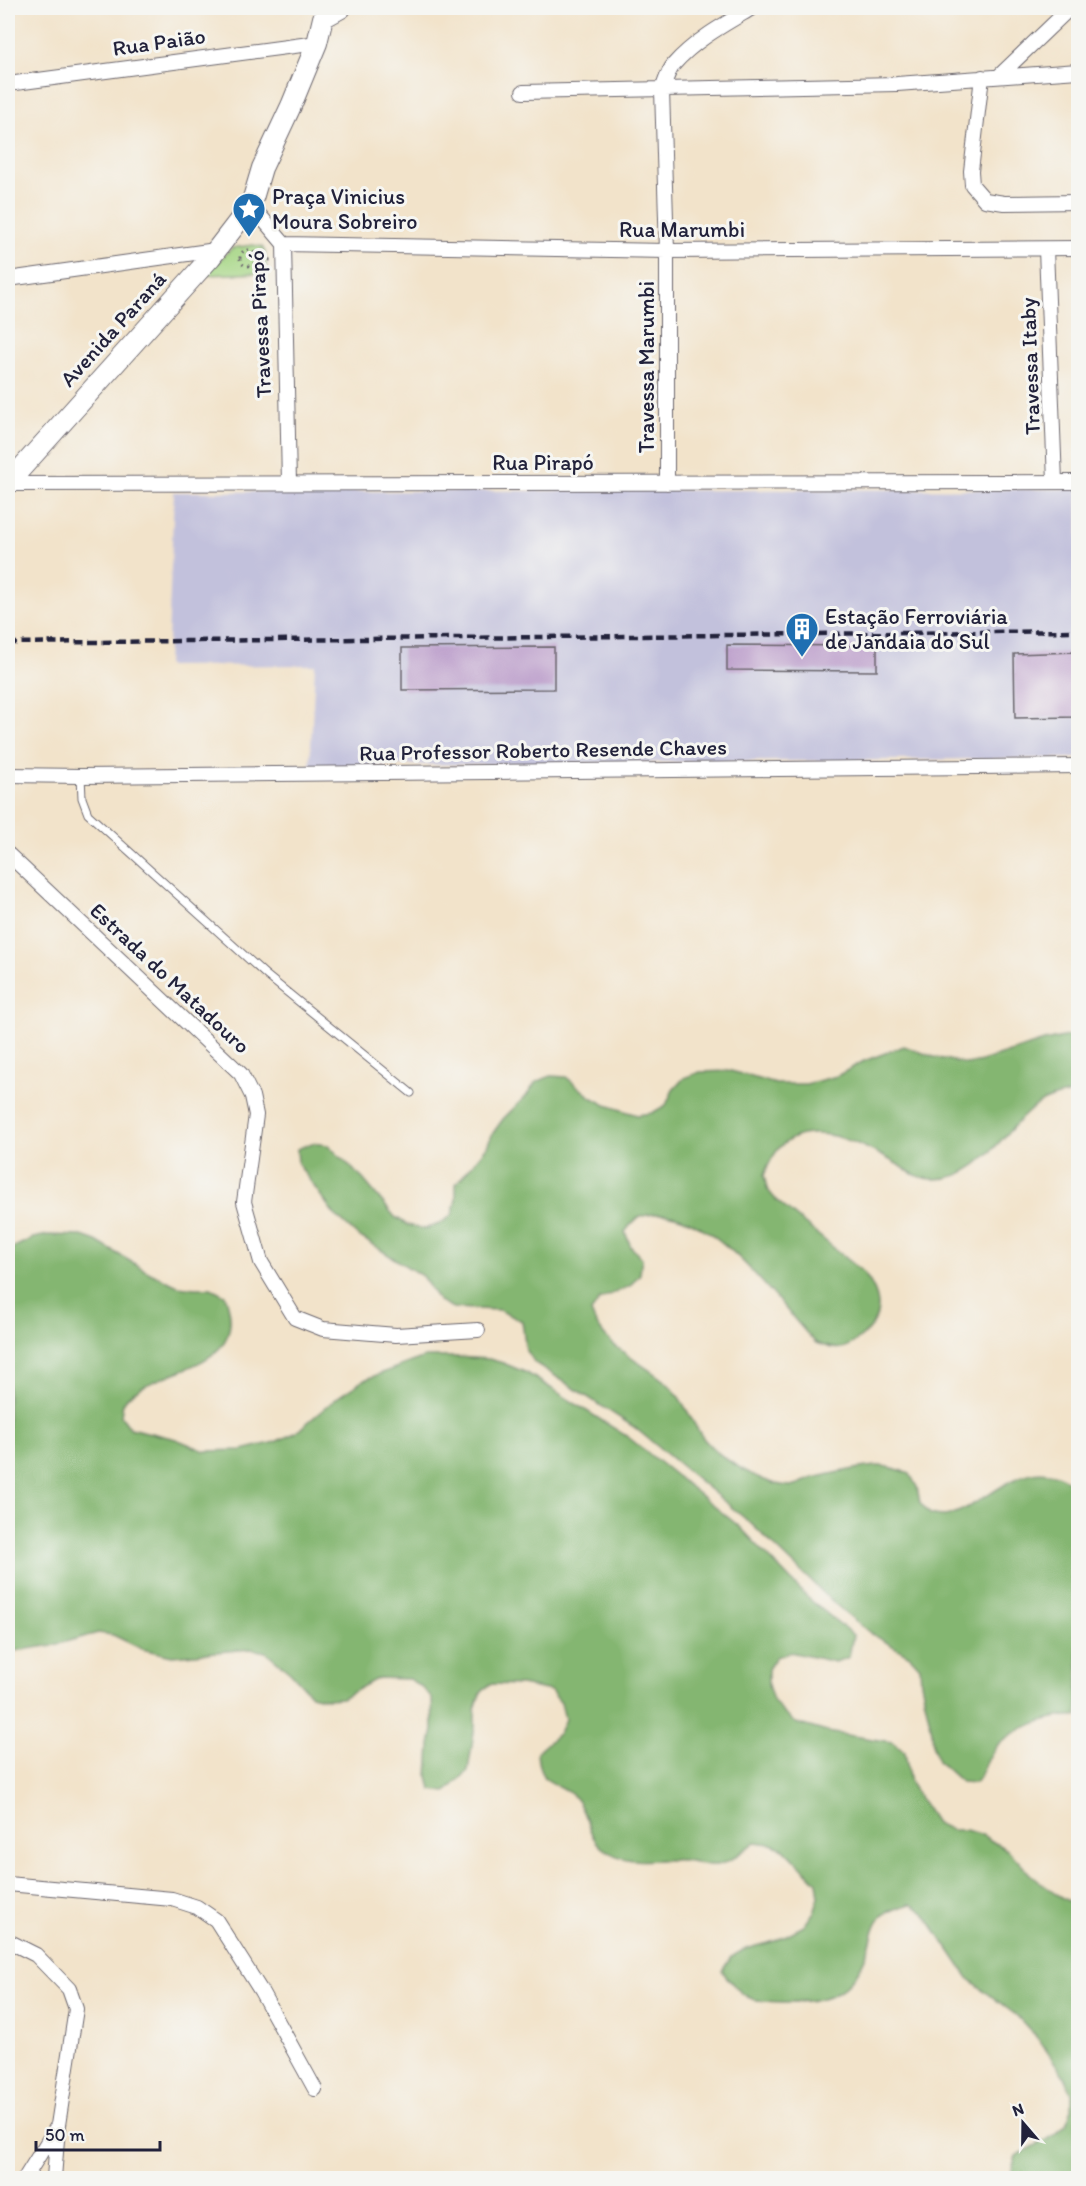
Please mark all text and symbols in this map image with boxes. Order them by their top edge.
street label: Rua Paião [111,22,207,62]
place label: Praça Vinicius Moura Sobreiro [272,183,418,235]
place icon: Praça Vinicius Moura Sobreiro [231,191,267,238]
street label: Rua Marumbi [619,216,745,243]
street label: Travessa Pirapó [243,249,277,399]
street label: Avenida Paraná [54,265,172,392]
street label: Travessa Marumbi [633,281,660,453]
street label: Travessa Itaby [1014,296,1046,435]
street label: Rua Pirapó [492,449,594,476]
place label: Estação Ferroviária de Jandaia do Sul [825,603,1008,655]
building icon: Estação Ferroviária de Jandaia do Sul [784,611,820,658]
street label: Rua Professor Roberto Resende Chaves [359,733,727,767]
street label: Estrada do Matadouro [84,897,256,1059]
north arrow [993,2093,1053,2153]
text: N [1010,2099,1026,2120]
scale bar [36,2114,160,2152]
text: 50 m [45,2124,85,2146]

